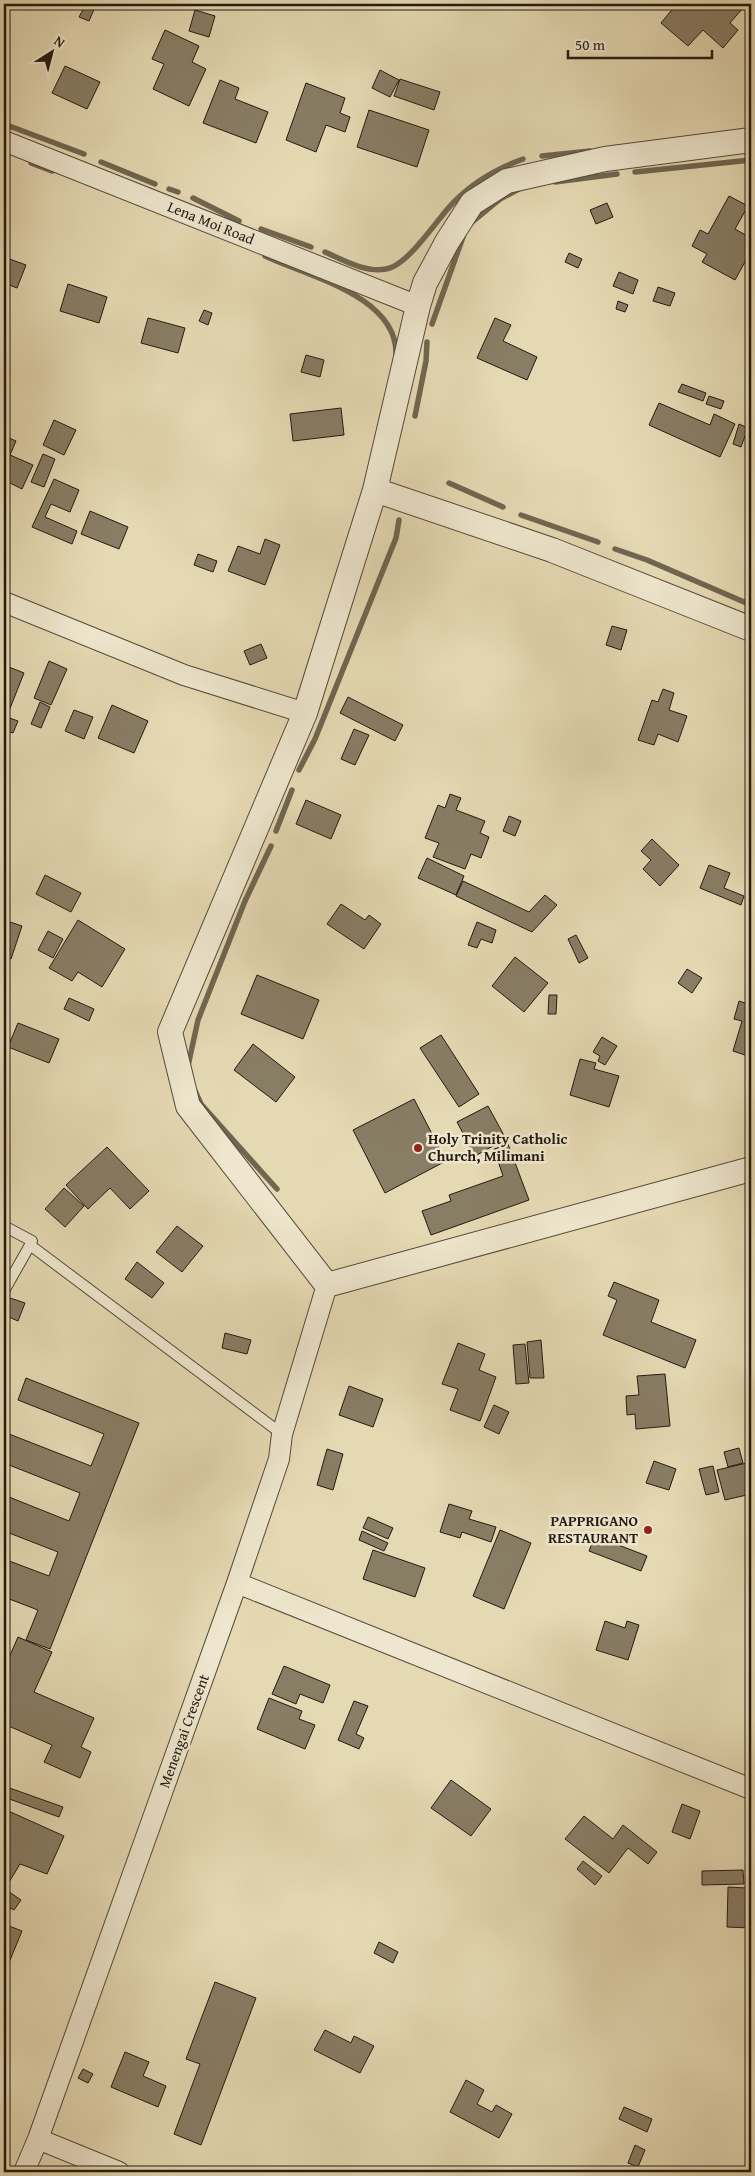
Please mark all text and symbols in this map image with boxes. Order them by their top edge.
north arrow [28,28,78,78]
scale bar [568,28,711,60]
text: N [50,31,70,53]
text: 50 m [575,34,606,55]
street label: Lena Moi Road [165,196,258,250]
place label: Holy Trinity Catholic Church, Milimani [428,1128,568,1166]
marker: Holy Trinity Catholic Church, Milimani [412,1142,424,1154]
place label: PAPPRIGANO RESTAURANT [548,1510,638,1548]
marker: PAPPRIGANO RESTAURANT [642,1524,654,1536]
street label: Menengai Crescent [153,1670,214,1791]

